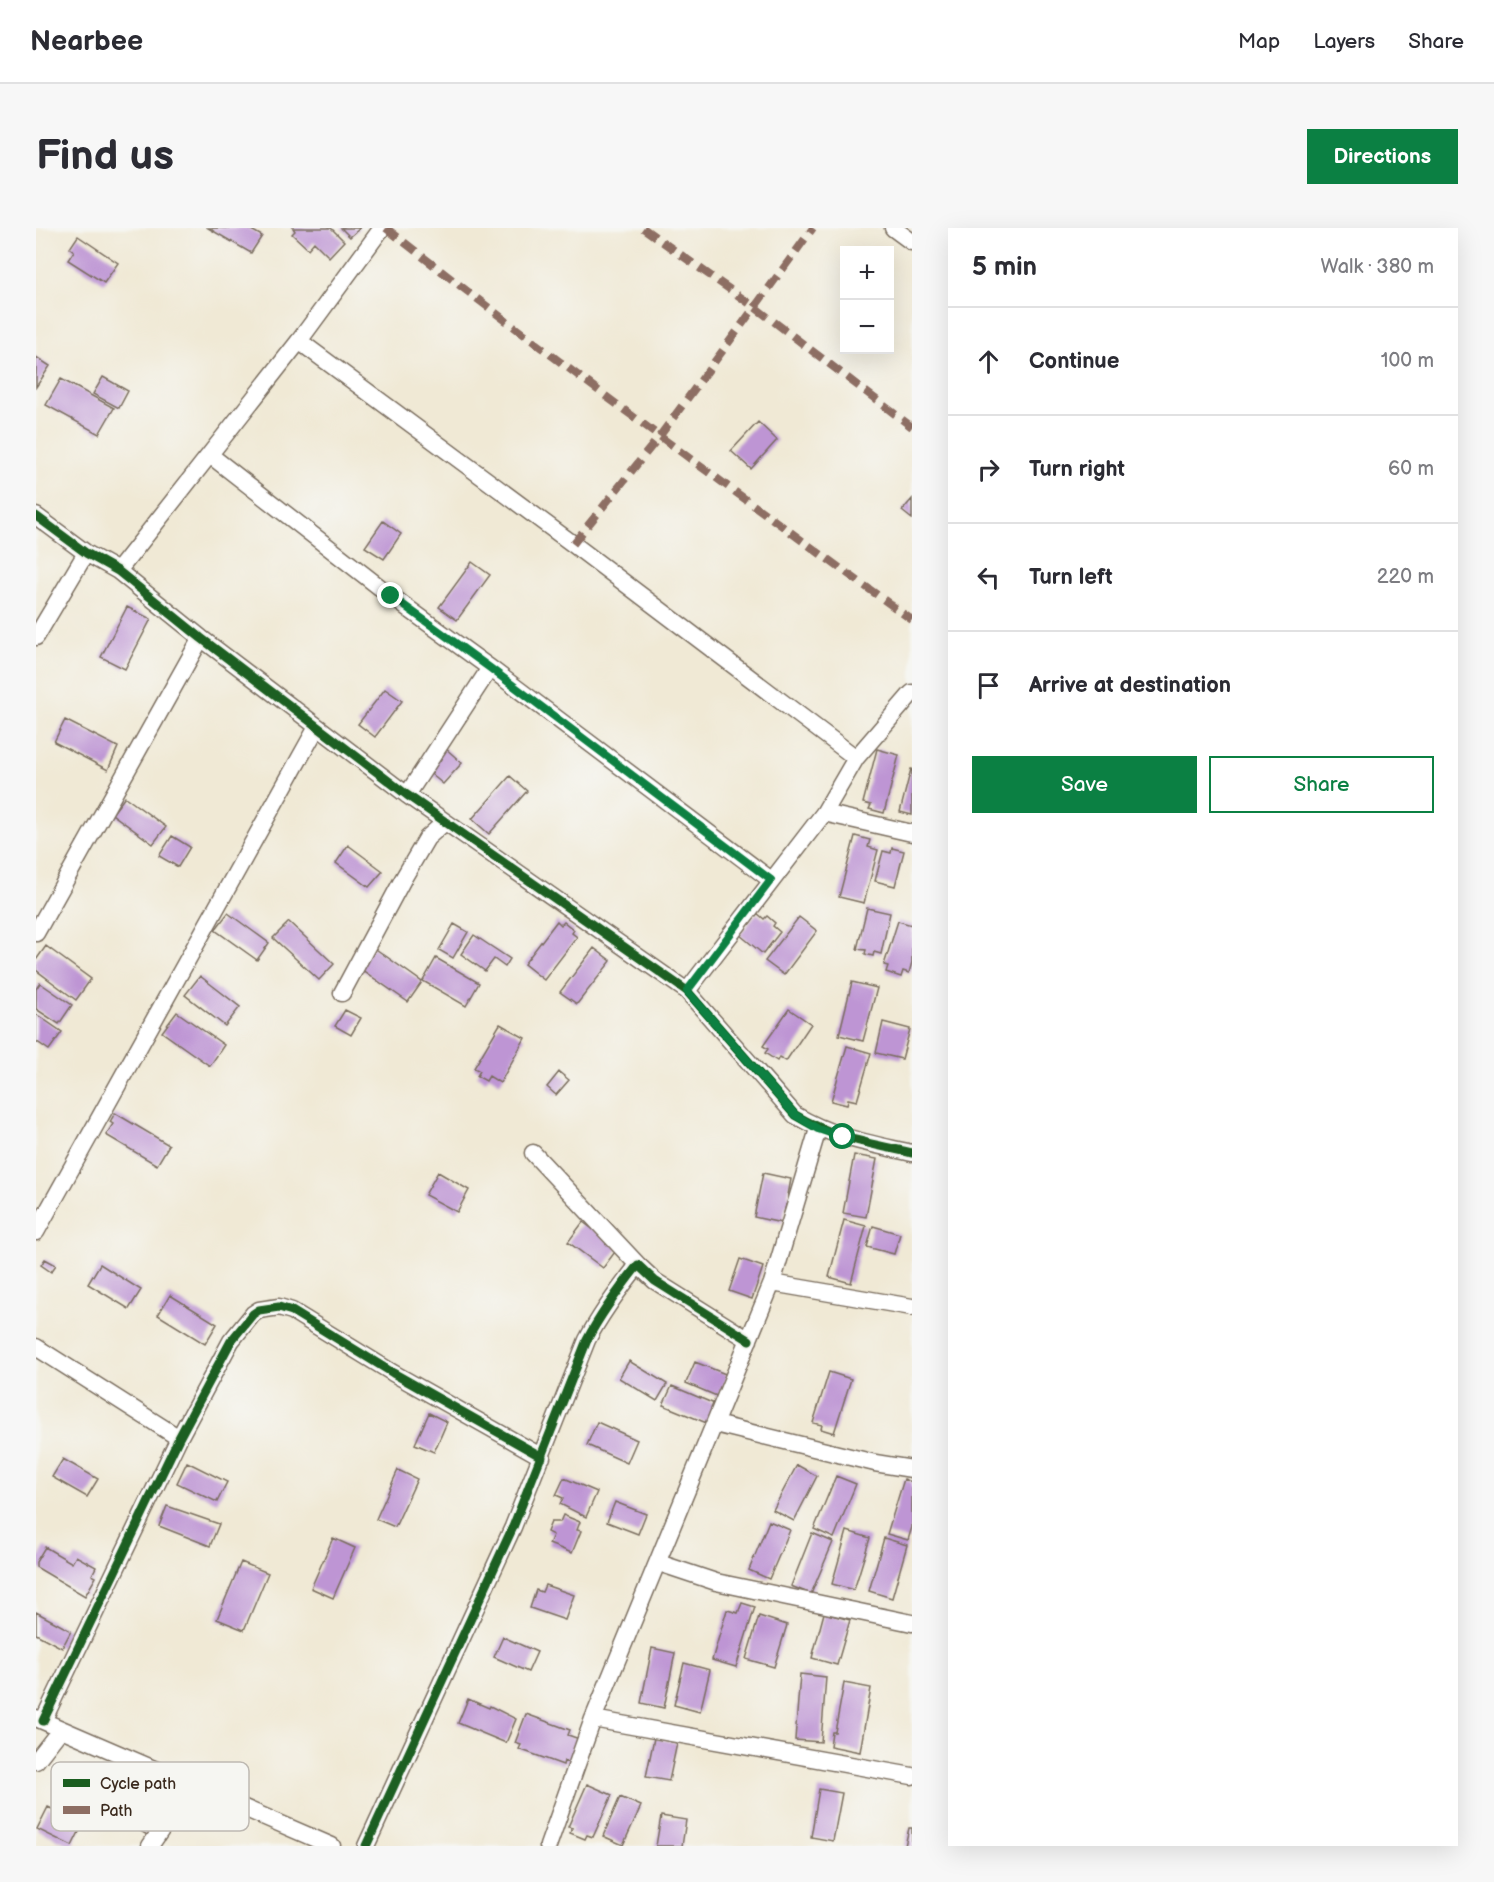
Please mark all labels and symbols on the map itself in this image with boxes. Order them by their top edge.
route end [377,582,403,608]
route start [829,1123,855,1149]
legend [51,1762,249,1831]
text: Cycle path [100,1775,176,1794]
text: Path [100,1802,132,1821]

